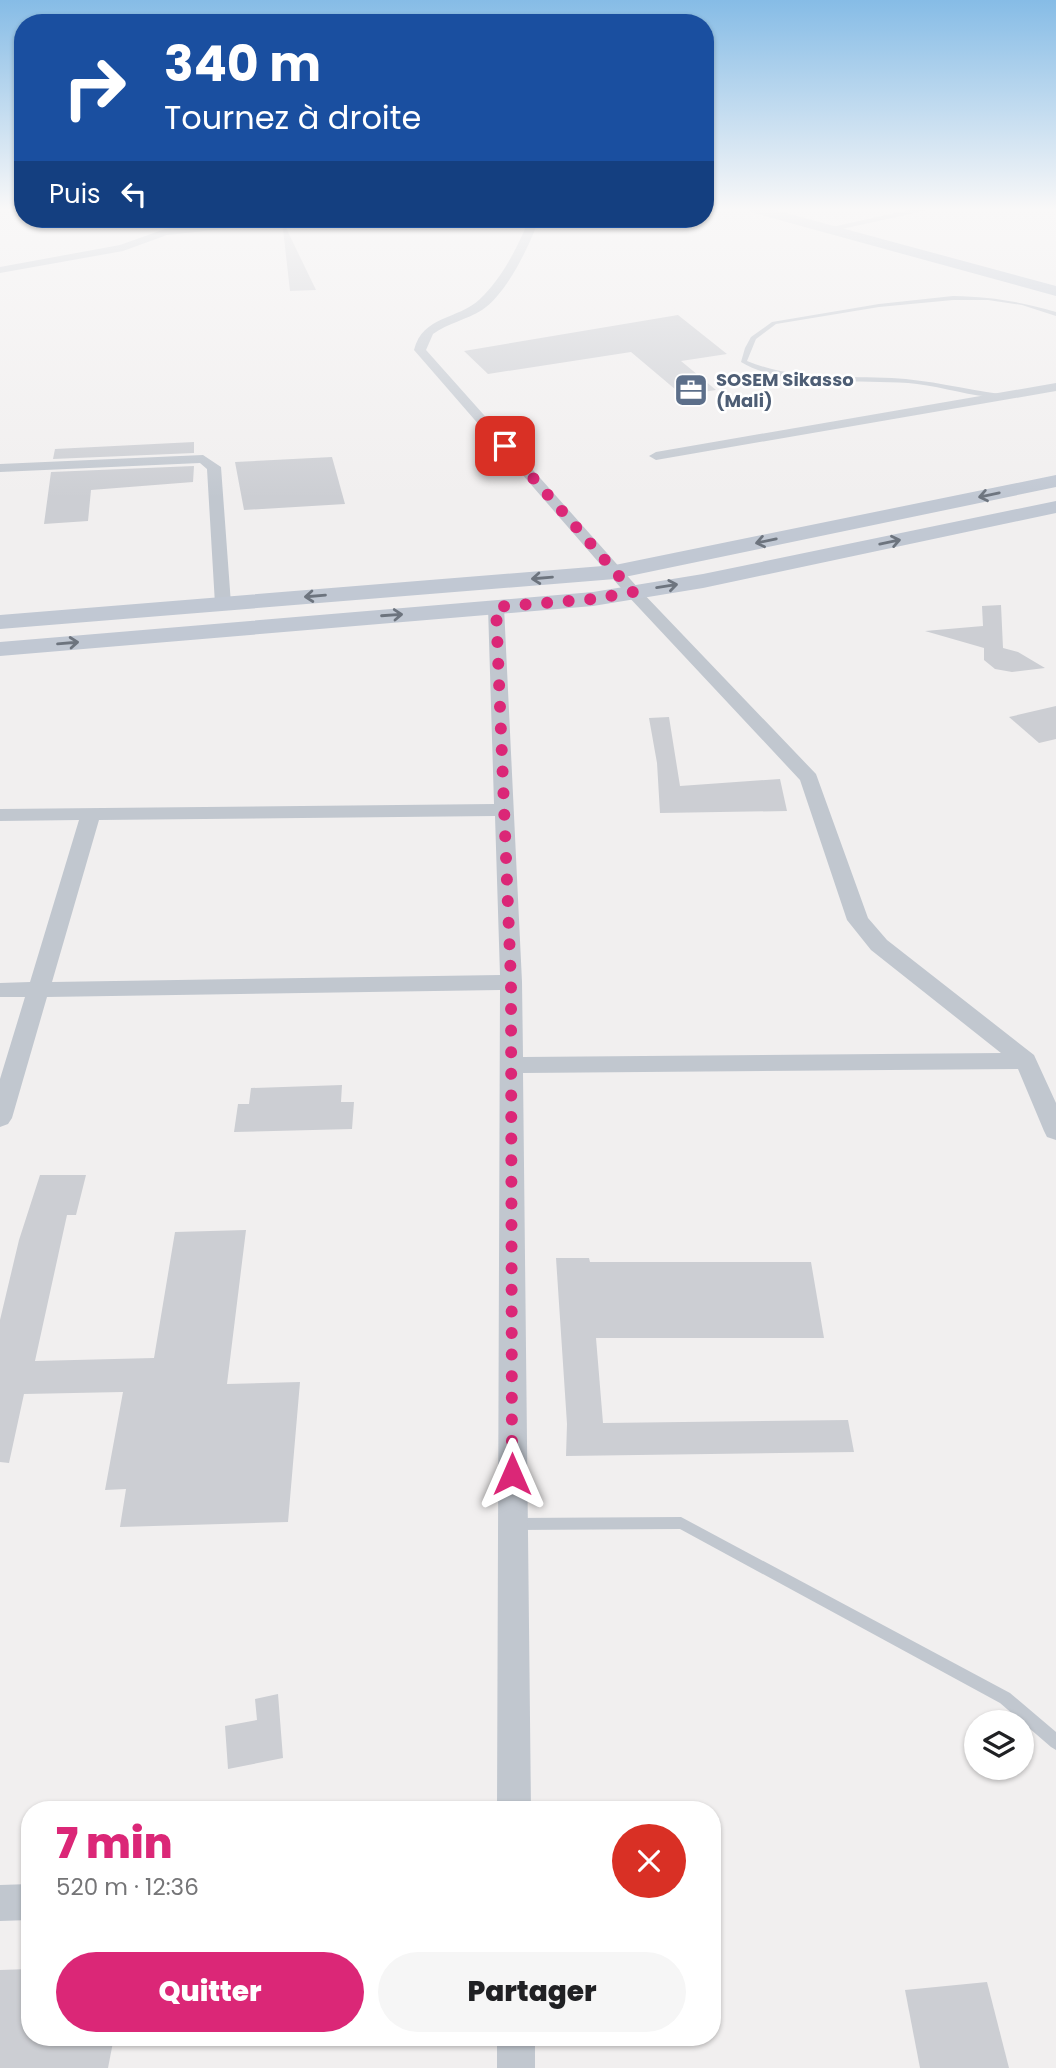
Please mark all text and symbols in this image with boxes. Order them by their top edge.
text: 340 m [164,30,321,98]
icon: right [49,42,140,133]
text: Tournez à droite [164,95,421,140]
icon: left [115,175,153,213]
text: Puis [49,176,101,212]
place label: SOSEM Sikasso (Mali) [716,367,854,413]
office icon: SOSEM Sikasso (Mali) [672,371,710,409]
pin [475,416,535,476]
icon: arrive [486,427,524,465]
one-way arrow [978,489,1001,503]
one-way arrow [755,534,778,548]
one-way arrow [878,534,901,548]
one-way arrow [531,572,554,585]
one-way arrow [655,580,678,593]
one-way arrow [305,590,327,603]
one-way arrow [381,608,403,621]
one-way arrow [56,636,79,649]
position arrow [475,1437,549,1511]
map controls [964,1710,1034,1780]
button: layers [964,1710,1034,1780]
text: 7 min [56,1814,173,1873]
button: close [612,1824,686,1898]
text: 520 m · 12:36 [56,1871,199,1903]
button: Quitter [56,1952,364,2032]
button: Partager [378,1952,686,2032]

